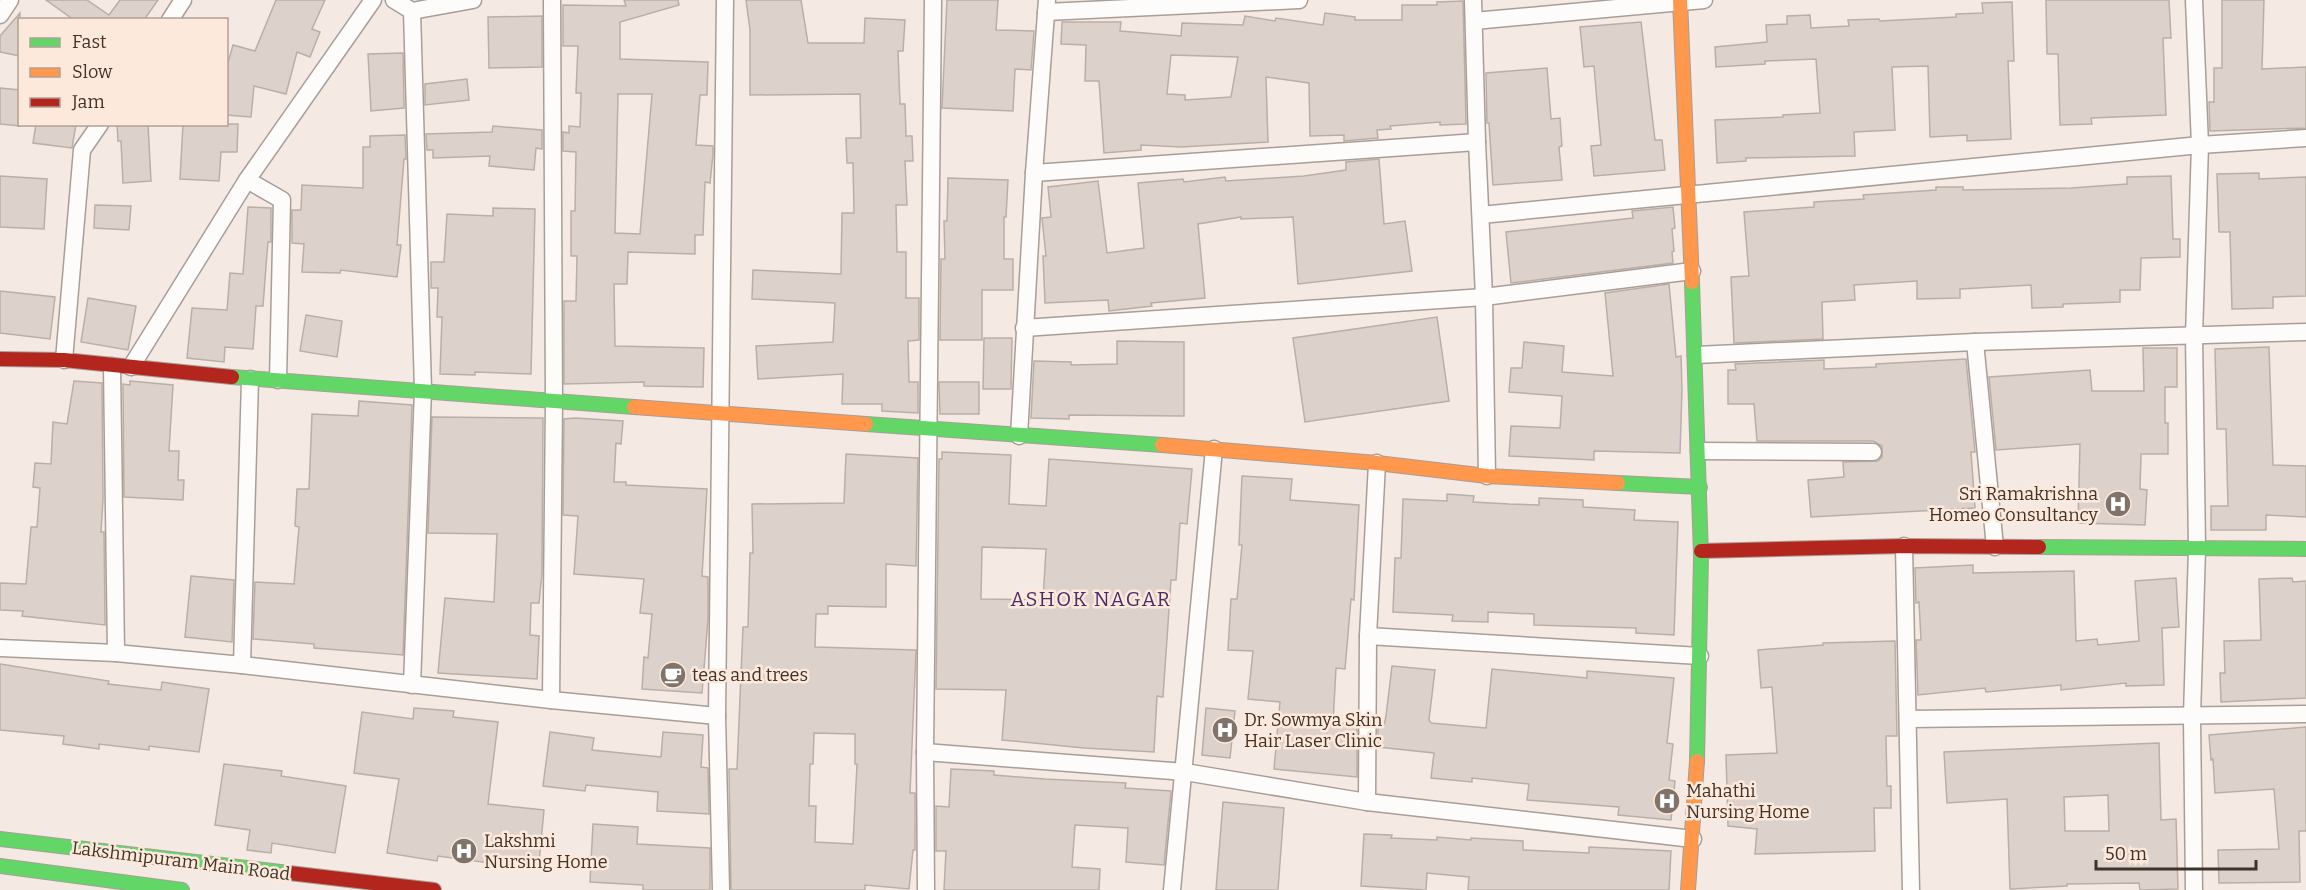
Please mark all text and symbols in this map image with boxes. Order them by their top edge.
legend [18,18,228,126]
text: Fast [72,31,107,53]
text: Slow [72,61,113,83]
text: Jam [71,91,105,113]
place label: Sri Ramakrishna Homeo Consultancy [1929,483,2098,526]
hospital icon: Sri Ramakrishna Homeo Consultancy [2103,489,2133,519]
district label: ASHOK NAGAR [1011,587,1172,611]
cafe icon: teas and trees [658,660,688,690]
place label: teas and trees [692,664,808,686]
place label: Dr. Sowmya Skin Hair Laser Clinic [1244,709,1383,752]
hospital icon: Dr. Sowmya Skin Hair Laser Clinic [1210,715,1240,745]
place label: Mahathi Nursing Home [1686,780,1810,823]
hospital icon: Mahathi Nursing Home [1652,786,1682,816]
place label: Lakshmi Nursing Home [484,830,608,873]
scale bar [2096,833,2256,871]
hospital icon: Lakshmi Nursing Home [449,836,479,866]
street label: Lakshmipuram Main Road [71,837,292,885]
text: 50 m [2105,843,2147,865]

